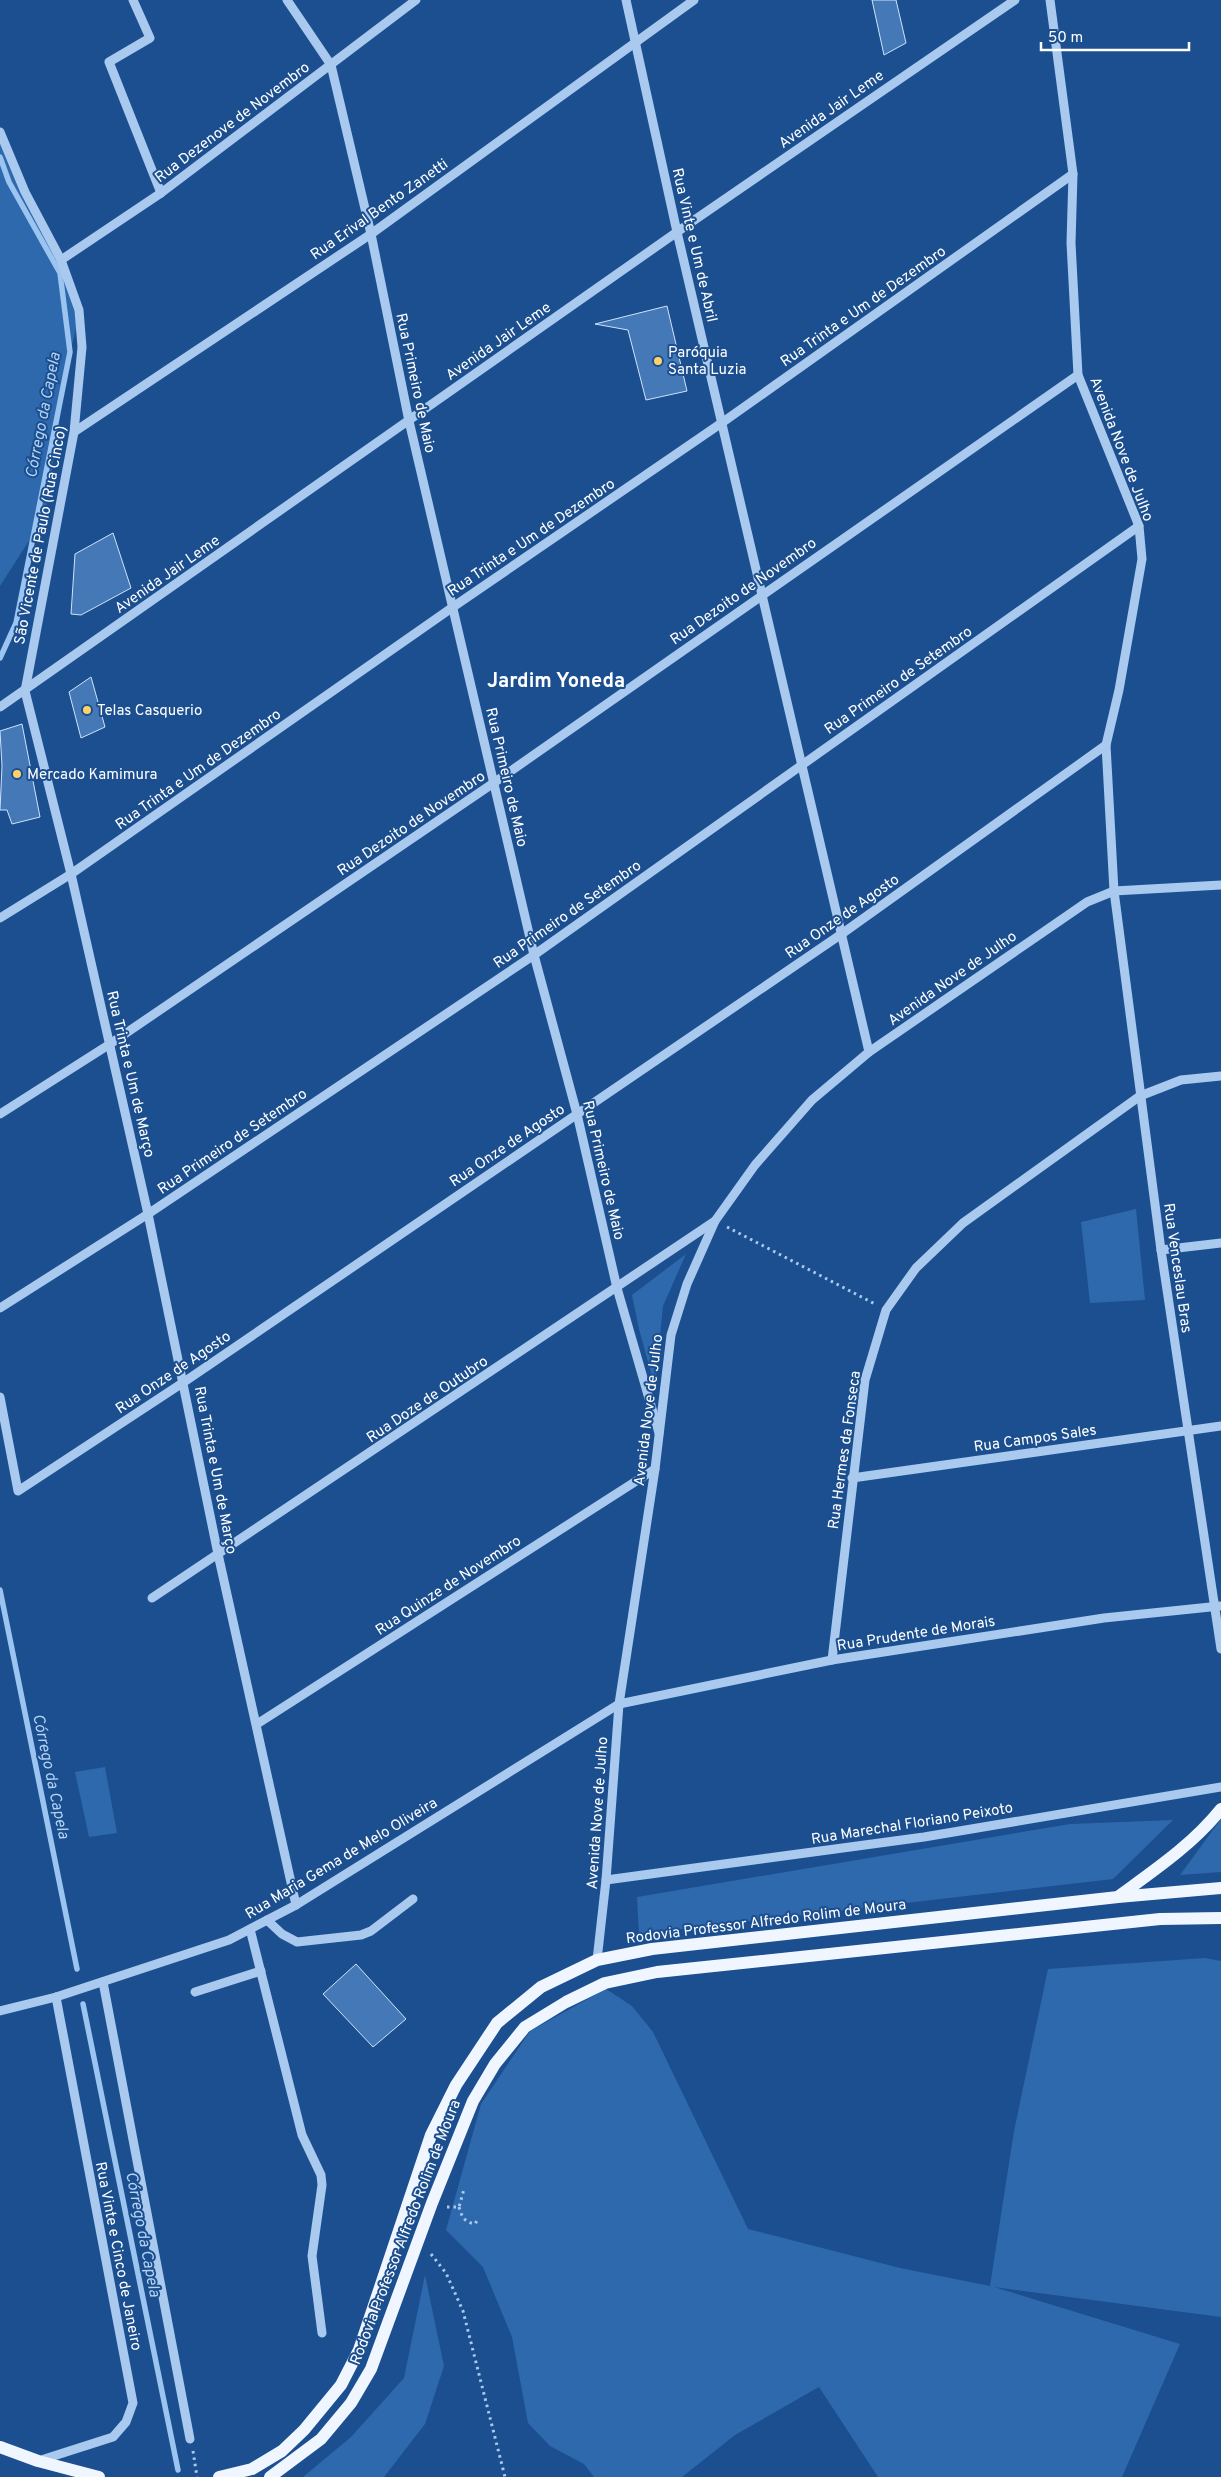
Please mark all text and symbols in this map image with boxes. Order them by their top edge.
scale bar [1041,20,1188,52]
text: 50 m [1048,29,1083,48]
street label: Rua Dezenove de Novembro [152,59,314,188]
street label: Avenida Jair Leme [776,67,888,154]
street label: Rua Erival Bento Zanetti [307,155,452,265]
street label: Rua Vinte e Um de Abril [667,166,721,324]
street label: Rua Trinta e Um de Dezembro [777,243,950,372]
street label: Avenida Jair Leme [443,299,555,386]
street label: Rua Primeiro de Maio [390,312,439,455]
place label: Paróquia Santa Luzia [668,344,746,380]
water label: Córrego da Capela [22,350,66,480]
marker: Paróquia Santa Luzia [652,355,664,367]
street label: Avenida Nove de Julho [1084,375,1157,524]
street label: São Vicente de Paulo (Rua Cinco) [11,424,72,646]
street label: Rua Trinta e Um de Dezembro [444,475,619,601]
street label: Avenida Jair Leme [112,532,224,619]
street label: Rua Dezoito de Novembro [667,534,821,650]
street label: Rua Primeiro de Setembro [821,623,976,740]
district label: Jardim Yoneda [487,669,625,695]
place label: Telas Casquerio [97,702,202,721]
marker: Telas Casquerio [81,704,93,716]
street label: Rua Trinta e Um de Dezembro [112,706,285,835]
street label: Rua Primeiro de Maio [480,706,531,849]
place label: Mercado Kamimura [27,766,158,785]
marker: Mercado Kamimura [11,768,23,780]
street label: Rua Dezoito de Novembro [334,768,489,881]
street label: Rua Primeiro de Setembro [490,857,645,974]
street label: Rua Onze de Agosto [782,871,904,964]
street label: Avenida Nove de Julho [885,928,1021,1031]
street label: Rua Trinta e Um de Março [101,989,158,1160]
street label: Rua Primeiro de Setembro [154,1085,311,1199]
street label: Rua Primeiro de Maio [577,1099,628,1242]
street label: Rua Onze de Agosto [447,1101,569,1192]
street label: Rua Venceslau Bras [1158,1202,1195,1334]
street label: Rua Onze de Agosto [113,1328,235,1419]
street label: Avenida Nove de Julho [631,1333,668,1487]
street label: Rua Doze de Outubro [364,1353,492,1448]
street label: Rua Hermes da Fonseca [825,1370,866,1531]
street label: Rua Trinta e Um de Março [189,1385,240,1556]
street label: Rua Campos Sales [973,1421,1098,1457]
street label: Rua Quinze de Novembro [372,1532,525,1641]
street label: Rua Prudente de Morais [836,1613,997,1656]
water label: Córrego da Capela [27,1712,73,1842]
street label: Avenida Nove de Julho [584,1736,613,1890]
street label: Rua Maria Gema de Melo Oliveira [242,1794,441,1924]
street label: Rua Marechal Floriano Peixoto [810,1799,1015,1850]
street label: Rodovia Professor Alfredo Rolim de Moura [625,1896,907,1949]
street label: Rodovia Professor Alfredo Rolim de Moura [347,2097,466,2368]
street label: Rua Vinte e Cinco de Janeiro [90,2160,145,2352]
water label: Córrego da Capela [120,2170,164,2300]

